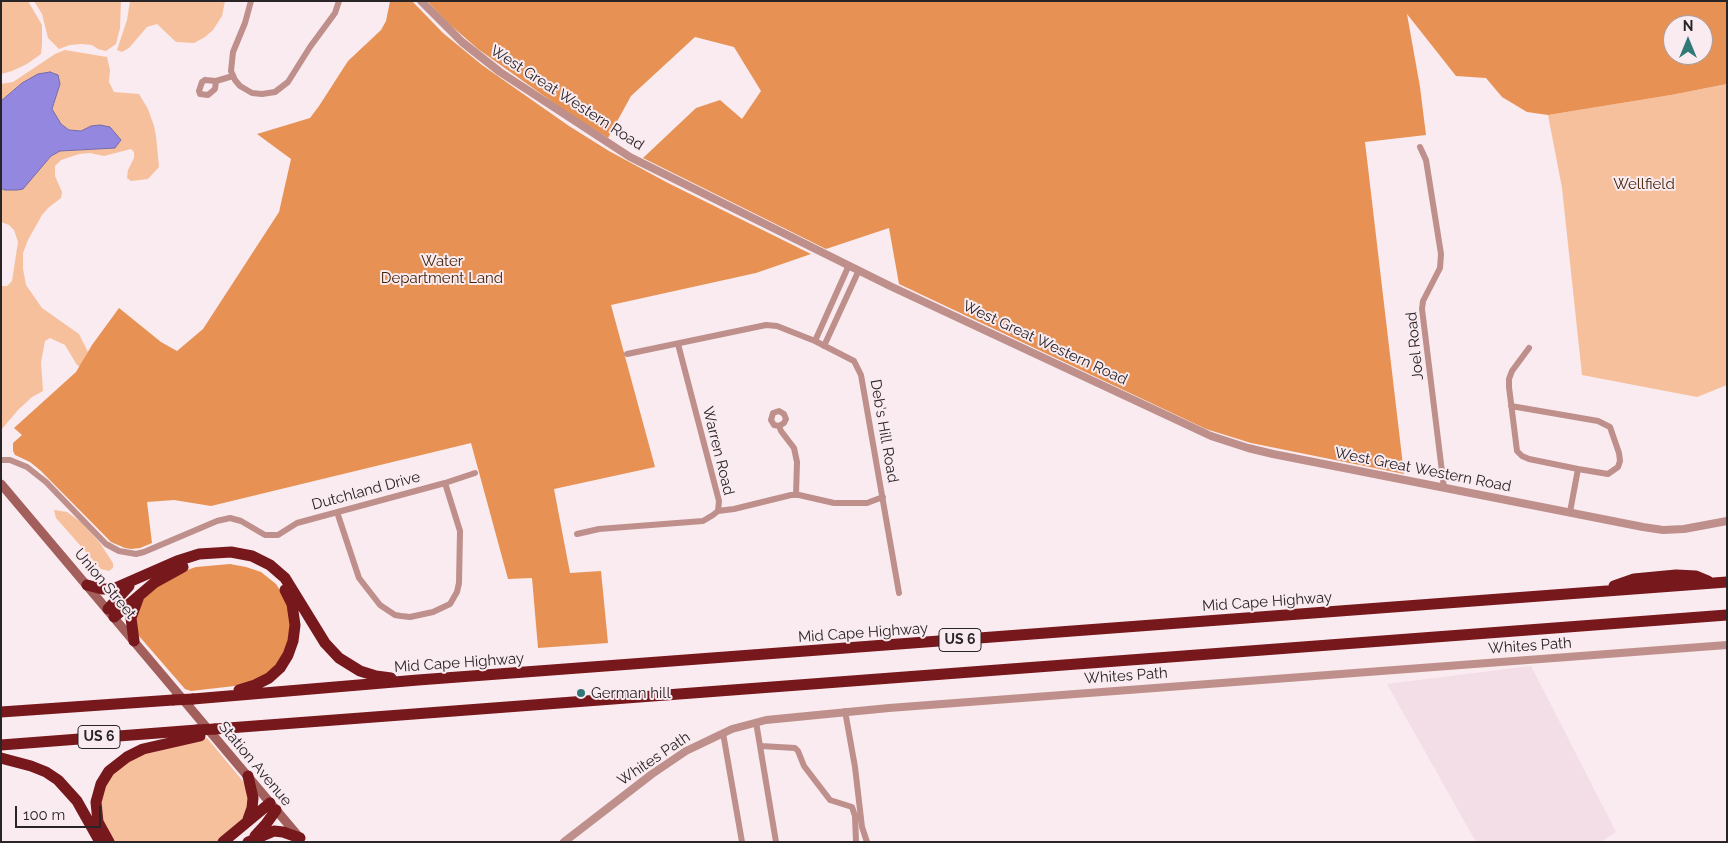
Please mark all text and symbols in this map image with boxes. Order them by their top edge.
north arrow [1663,15,1713,65]
text: N [1683,18,1693,34]
street label: West Great Western Road [487,42,647,154]
park label: Wellfield [1613,175,1675,193]
park label: Water Department Land [381,252,503,287]
street label: West Great Western Road [960,297,1130,389]
street label: Joel Road [1402,311,1428,381]
street label: Deb's Hill Road [866,378,902,484]
street label: Warren Road [698,405,738,497]
street label: West Great Western Road [1333,444,1513,496]
street label: Dutchland Drive [310,468,422,514]
street label: Union Street [70,545,140,623]
street label: Mid Cape Highway [1201,588,1333,616]
street label: Mid Cape Highway [797,619,929,647]
road number: US 6 [939,628,981,652]
street label: Whites Path [1488,634,1572,658]
street label: Mid Cape Highway [393,649,525,677]
street label: Whites Path [1084,664,1168,688]
place label: German hill [591,684,671,702]
marker: German hill [575,687,587,699]
street label: Station Avenue [215,718,295,810]
road number: US 6 [78,726,120,749]
street label: Whites Path [614,728,694,790]
scale bar [18,796,104,828]
text: 100 m [23,806,65,824]

